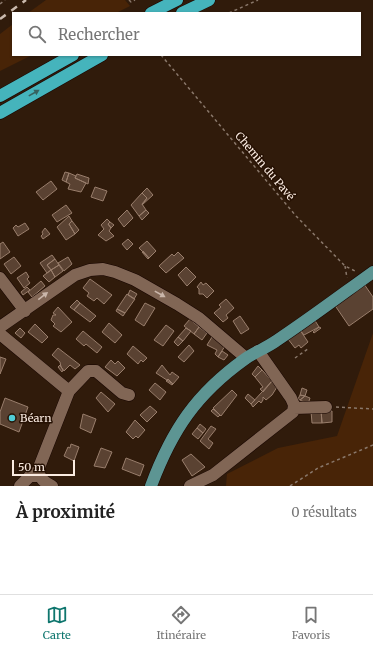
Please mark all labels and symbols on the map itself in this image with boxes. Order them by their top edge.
one-way arrow [28,90,40,97]
street label: Chemin du Pavé [232,129,298,203]
one-way arrow [154,291,166,298]
one-way arrow [38,292,49,301]
place label: Béarn [20,411,52,425]
marker: Béarn [7,413,17,423]
scale bar [12,458,75,477]

